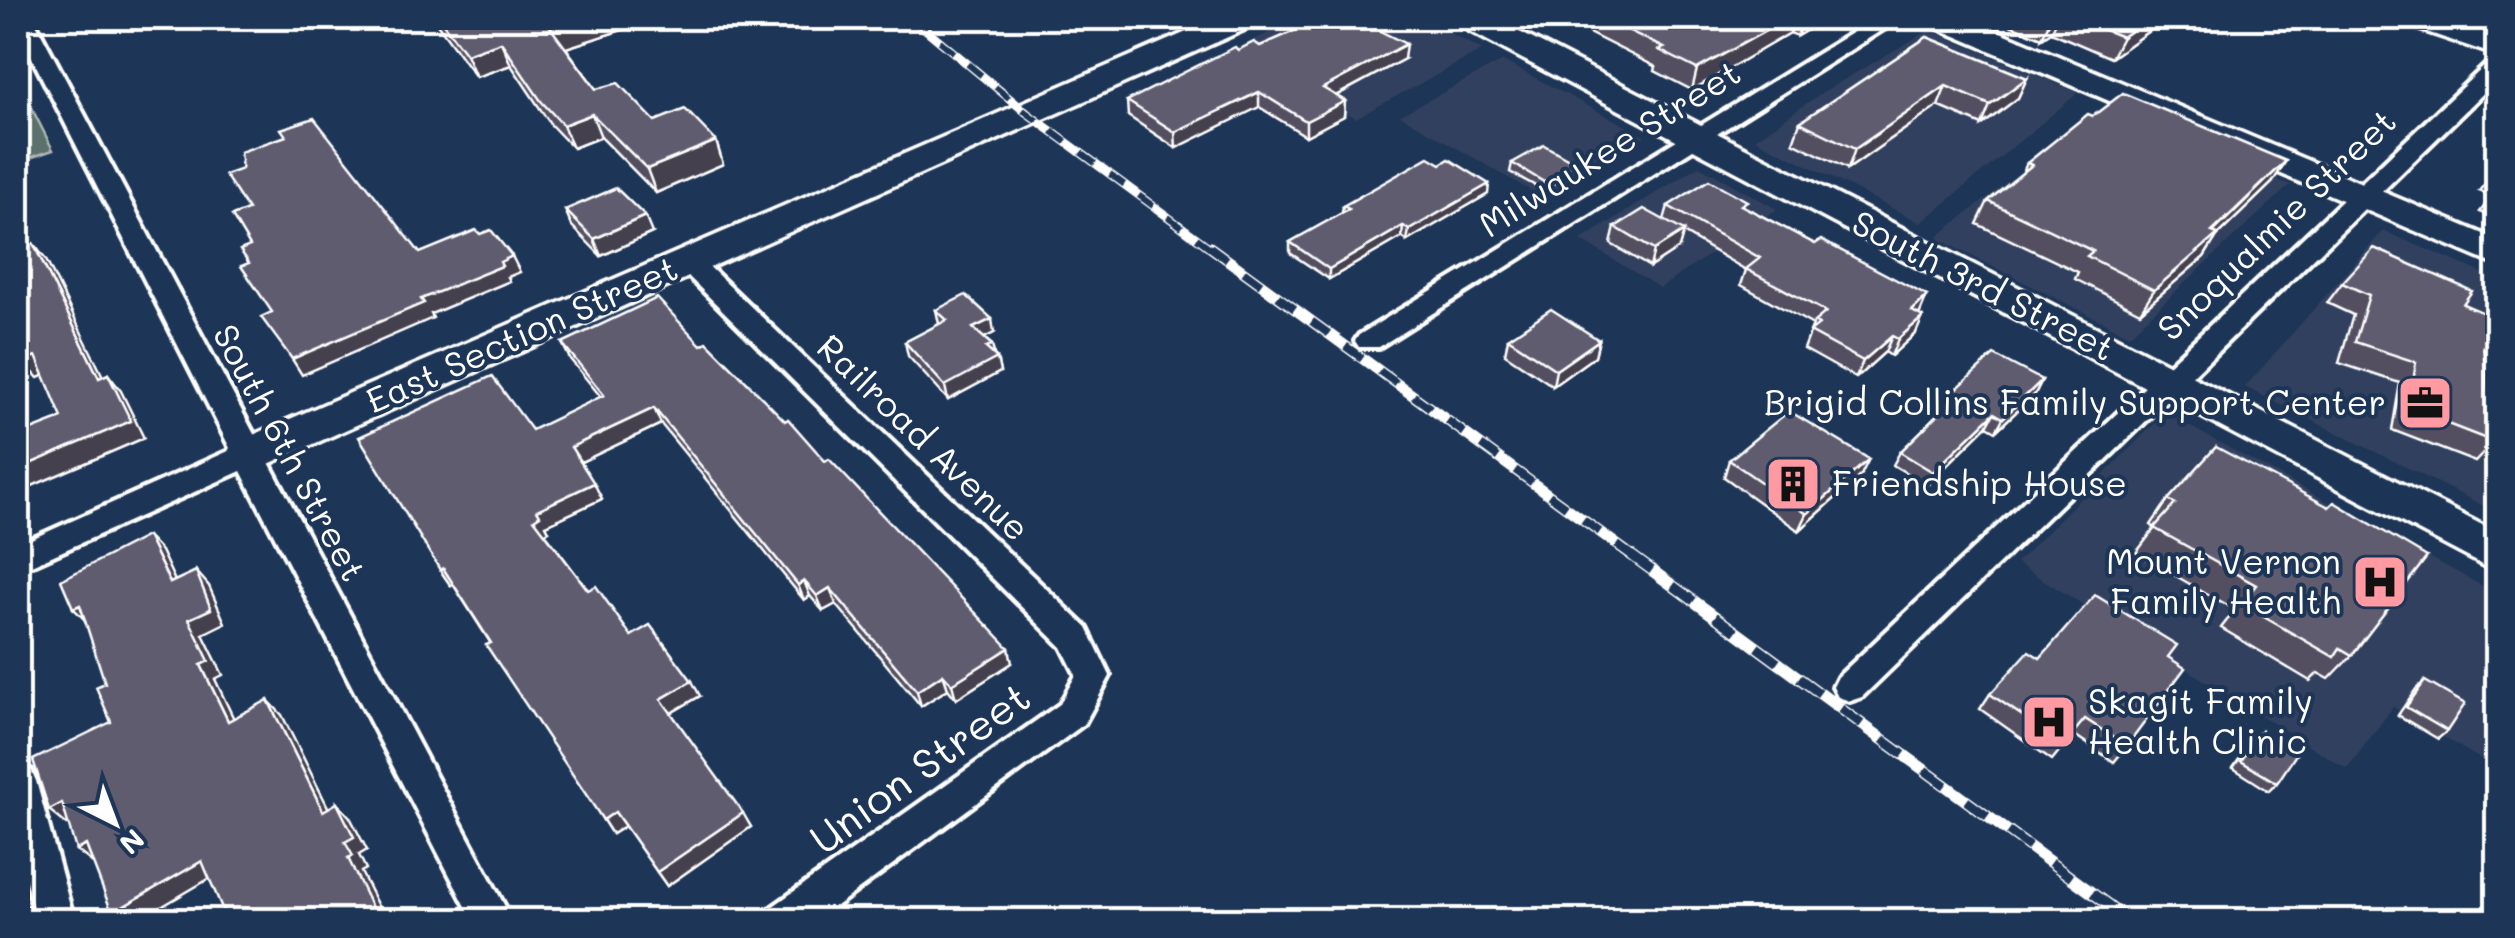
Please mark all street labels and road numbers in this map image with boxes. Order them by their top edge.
street label: Milwaukee Street [1470,48,1748,246]
street label: Snoqualmie Street [2146,98,2405,349]
street label: South 3rd Street [1845,198,2123,370]
street label: East Section Street [358,244,684,423]
street label: South 6th Street [204,316,378,589]
street label: Railroad Avenue [808,323,1040,550]
street label: Union Street [798,668,1040,865]

